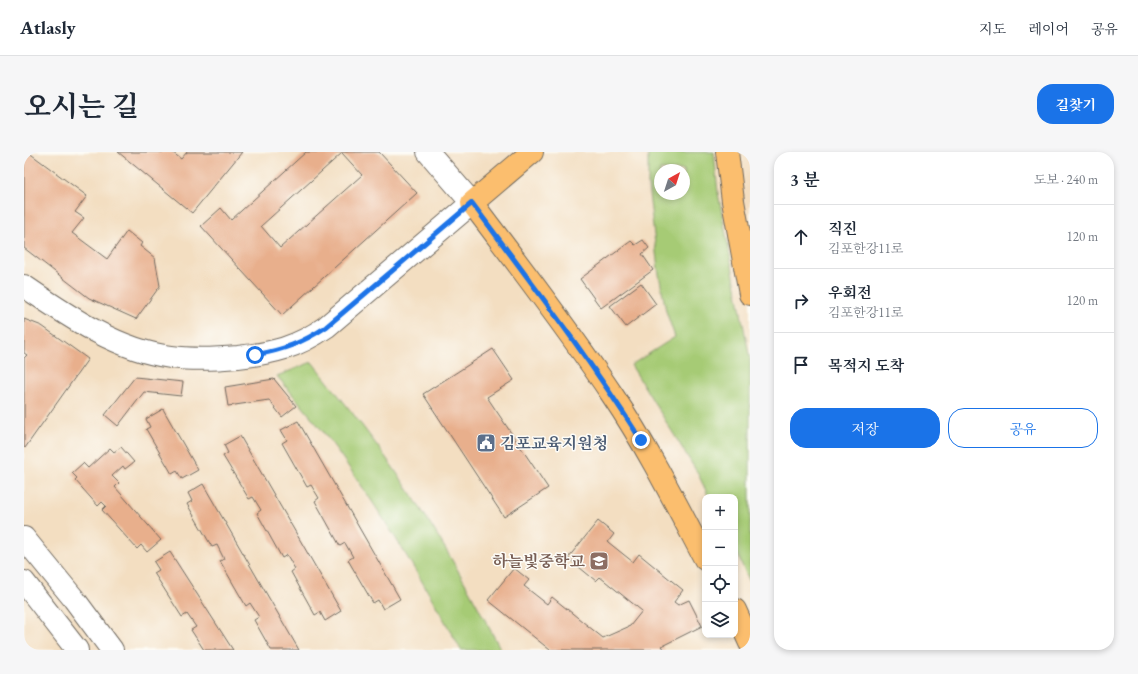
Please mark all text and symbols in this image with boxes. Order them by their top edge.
text: Atlasly [20,15,76,40]
text: 지도 [979,20,1006,38]
text: 레이어 [1028,20,1069,38]
text: 공유 [1091,20,1118,38]
button: 길찾기 [1037,84,1114,124]
text: 오시는 길 [24,88,139,124]
north arrow [654,164,690,200]
text: 3 분 [790,169,819,191]
text: 도보 · 240 m [1034,171,1098,188]
text: 직진 [828,219,857,238]
icon: ahead [790,226,812,248]
text: 120 m [1067,228,1098,245]
text: 김포한강11로 [828,240,903,257]
text: 우회전 [828,283,871,302]
icon: right [790,290,812,312]
text: 120 m [1067,292,1098,309]
text: 김포한강11로 [828,304,903,321]
route start [246,346,264,364]
icon: arrive [790,354,812,376]
text: 목적지 도착 [828,356,904,375]
button: 저장 [790,408,940,448]
button: 공유 [948,408,1098,448]
route end [632,431,650,449]
public building icon: 김포교육지원청 [475,432,497,454]
place label: 김포교육지원청 [500,433,608,454]
map controls [702,494,738,638]
button: + [702,494,738,530]
button: − [702,530,738,566]
school or university icon: 하늘빛중학교 [588,550,610,572]
place label: 하늘빛중학교 [492,551,586,572]
button: locate [702,566,738,602]
button: layers [702,602,738,638]

